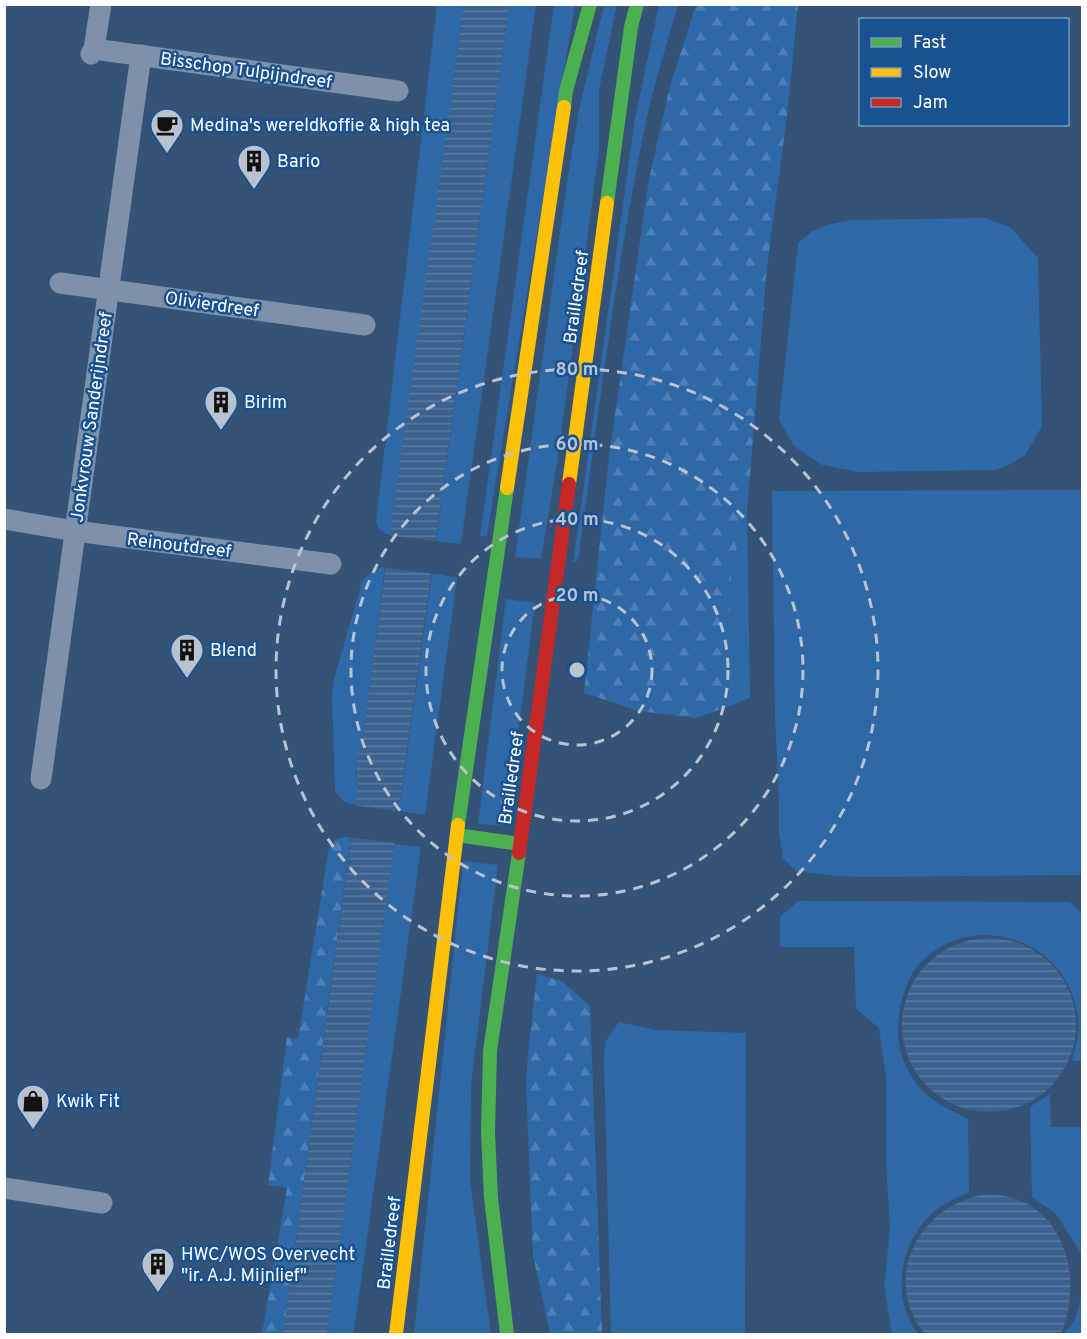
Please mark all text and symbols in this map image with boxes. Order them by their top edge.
legend [859,18,1069,126]
text: Fast [913,32,946,55]
street label: Bisschop Tulpijndreef [159,48,333,95]
text: Slow [913,62,951,85]
text: Jam [913,92,948,115]
cafe icon: Medina's wereldkoffie & high tea [149,107,185,154]
place label: Medina's wereldkoffie & high tea [190,115,450,138]
building icon: Bario [236,143,272,190]
place label: Bario [277,151,320,174]
street label: Brailledreef [560,249,595,345]
street label: Olivierdreef [163,288,260,323]
street label: Jonkvrouw Sanderijndreef [66,310,119,524]
text: 80 m [555,359,599,382]
building icon: Birim [203,384,239,431]
place label: Birim [244,392,287,415]
text: 60 m [555,434,599,457]
text: 40 m [555,509,599,532]
street label: Reinoutdreef [125,529,232,564]
text: 20 m [555,585,599,608]
building icon: Blend [169,632,205,679]
place label: Blend [210,640,257,663]
centre of rings [567,660,587,680]
street label: Brailledreef [495,730,530,826]
shop icon: Kwik Fit [15,1083,51,1130]
place label: Kwik Fit [56,1091,120,1114]
street label: Brailledreef [373,1195,408,1291]
place label: HWC/WOS Overvecht "ir. A.J. Mijnlief" [181,1244,355,1288]
building icon: HWC/WOS Overvecht "ir. A.J. Mijnlief" [140,1246,176,1293]

